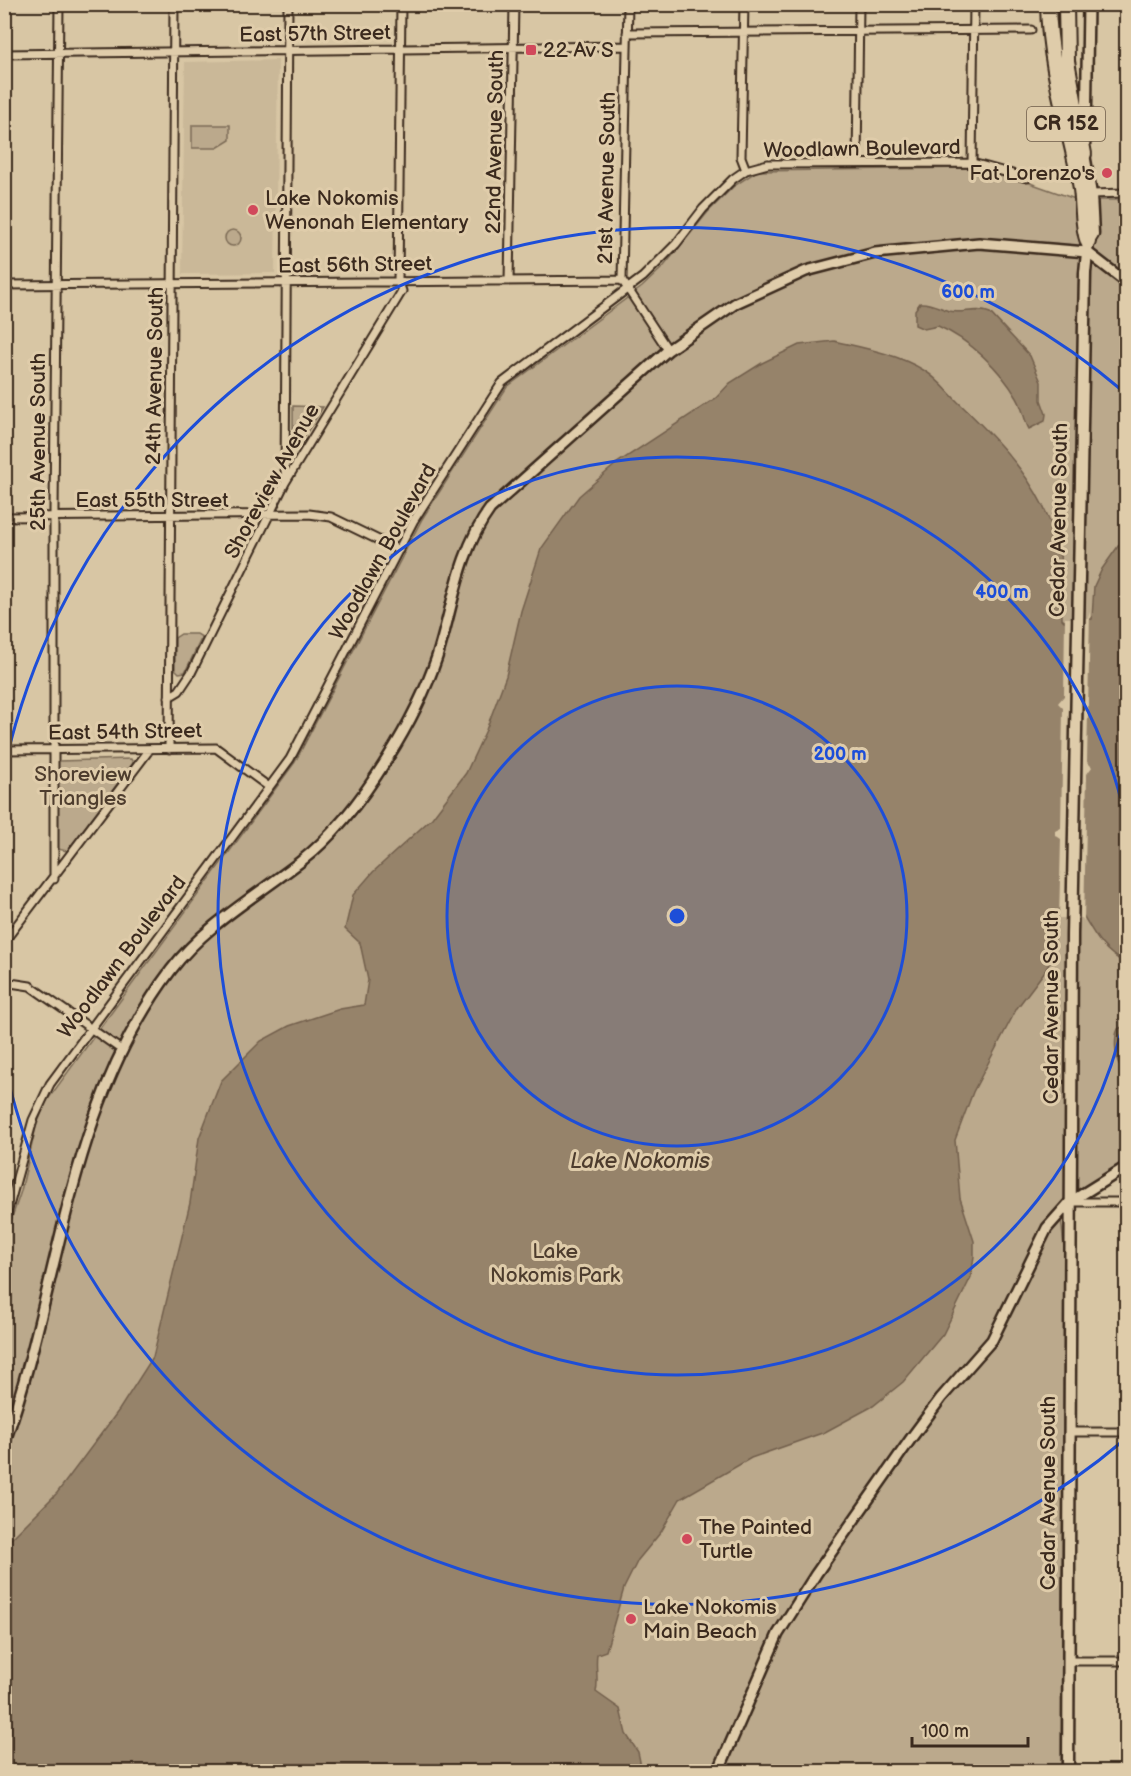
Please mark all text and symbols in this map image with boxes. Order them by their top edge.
street label: East 57th Street [239,20,392,48]
place label: 22 Av S [543,38,614,63]
marker: 22 Av S [524,43,538,57]
street label: 22nd Avenue South [481,50,509,234]
street label: 21st Avenue South [593,91,621,265]
road number: CR 152 [1027,107,1105,141]
street label: Woodlawn Boulevard [763,135,961,163]
place label: Fat Lorenzo's [969,161,1095,186]
marker: Fat Lorenzo's [1100,166,1114,180]
place label: Lake Nokomis Wenonah Elementary [265,186,469,235]
marker: Lake Nokomis Wenonah Elementary [246,203,260,217]
street label: East 56th Street [278,251,433,279]
text: 600 m [941,282,995,303]
street label: 24th Avenue South [141,287,169,465]
street label: 25th Avenue South [26,353,51,531]
street label: Shoreview Avenue [219,399,325,563]
street label: Cedar Avenue South [1045,423,1073,617]
street label: Woodlawn Boulevard [324,460,442,644]
street label: East 55th Street [75,488,229,513]
text: 400 m [975,582,1029,603]
street label: East 54th Street [48,718,203,746]
text: 200 m [813,744,867,765]
park label: Shoreview Triangles [34,762,132,811]
street label: Woodlawn Boulevard [53,871,191,1043]
centre of rings [667,906,687,926]
street label: Cedar Avenue South [1039,910,1064,1104]
water label: Lake Nokomis [570,1148,710,1175]
park label: Lake Nokomis Park [490,1239,621,1288]
street label: Cedar Avenue South [1036,1396,1061,1590]
place label: The Painted Turtle [699,1515,812,1564]
marker: The Painted Turtle [680,1532,694,1546]
place label: Lake Nokomis Main Beach [643,1595,777,1644]
marker: Lake Nokomis Main Beach [624,1612,638,1626]
scale bar [912,1710,1028,1748]
text: 100 m [921,1721,969,1742]

